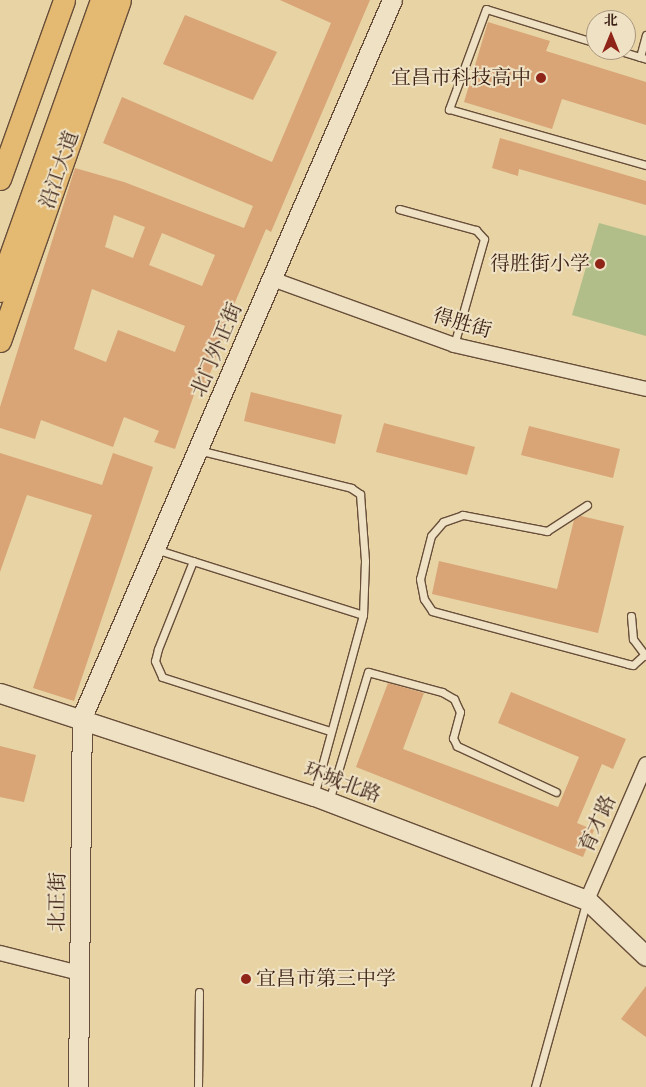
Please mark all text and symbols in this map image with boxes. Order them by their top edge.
north arrow [586,10,636,60]
text: 北 [604,12,618,30]
place label: 宜昌市科技高中 [391,66,531,90]
marker: 宜昌市科技高中 [535,72,547,84]
street label: 沿江大道 [36,128,84,212]
place label: 得胜街小学 [490,252,590,276]
marker: 得胜街小学 [594,258,606,270]
street label: 北门外正街 [186,299,248,401]
street label: 得胜街 [430,304,494,344]
street label: 环城北路 [300,758,384,808]
street label: 育才路 [575,792,621,856]
street label: 北正街 [45,872,71,932]
place label: 宜昌市第三中学 [256,967,396,991]
marker: 宜昌市第三中学 [240,973,252,985]

